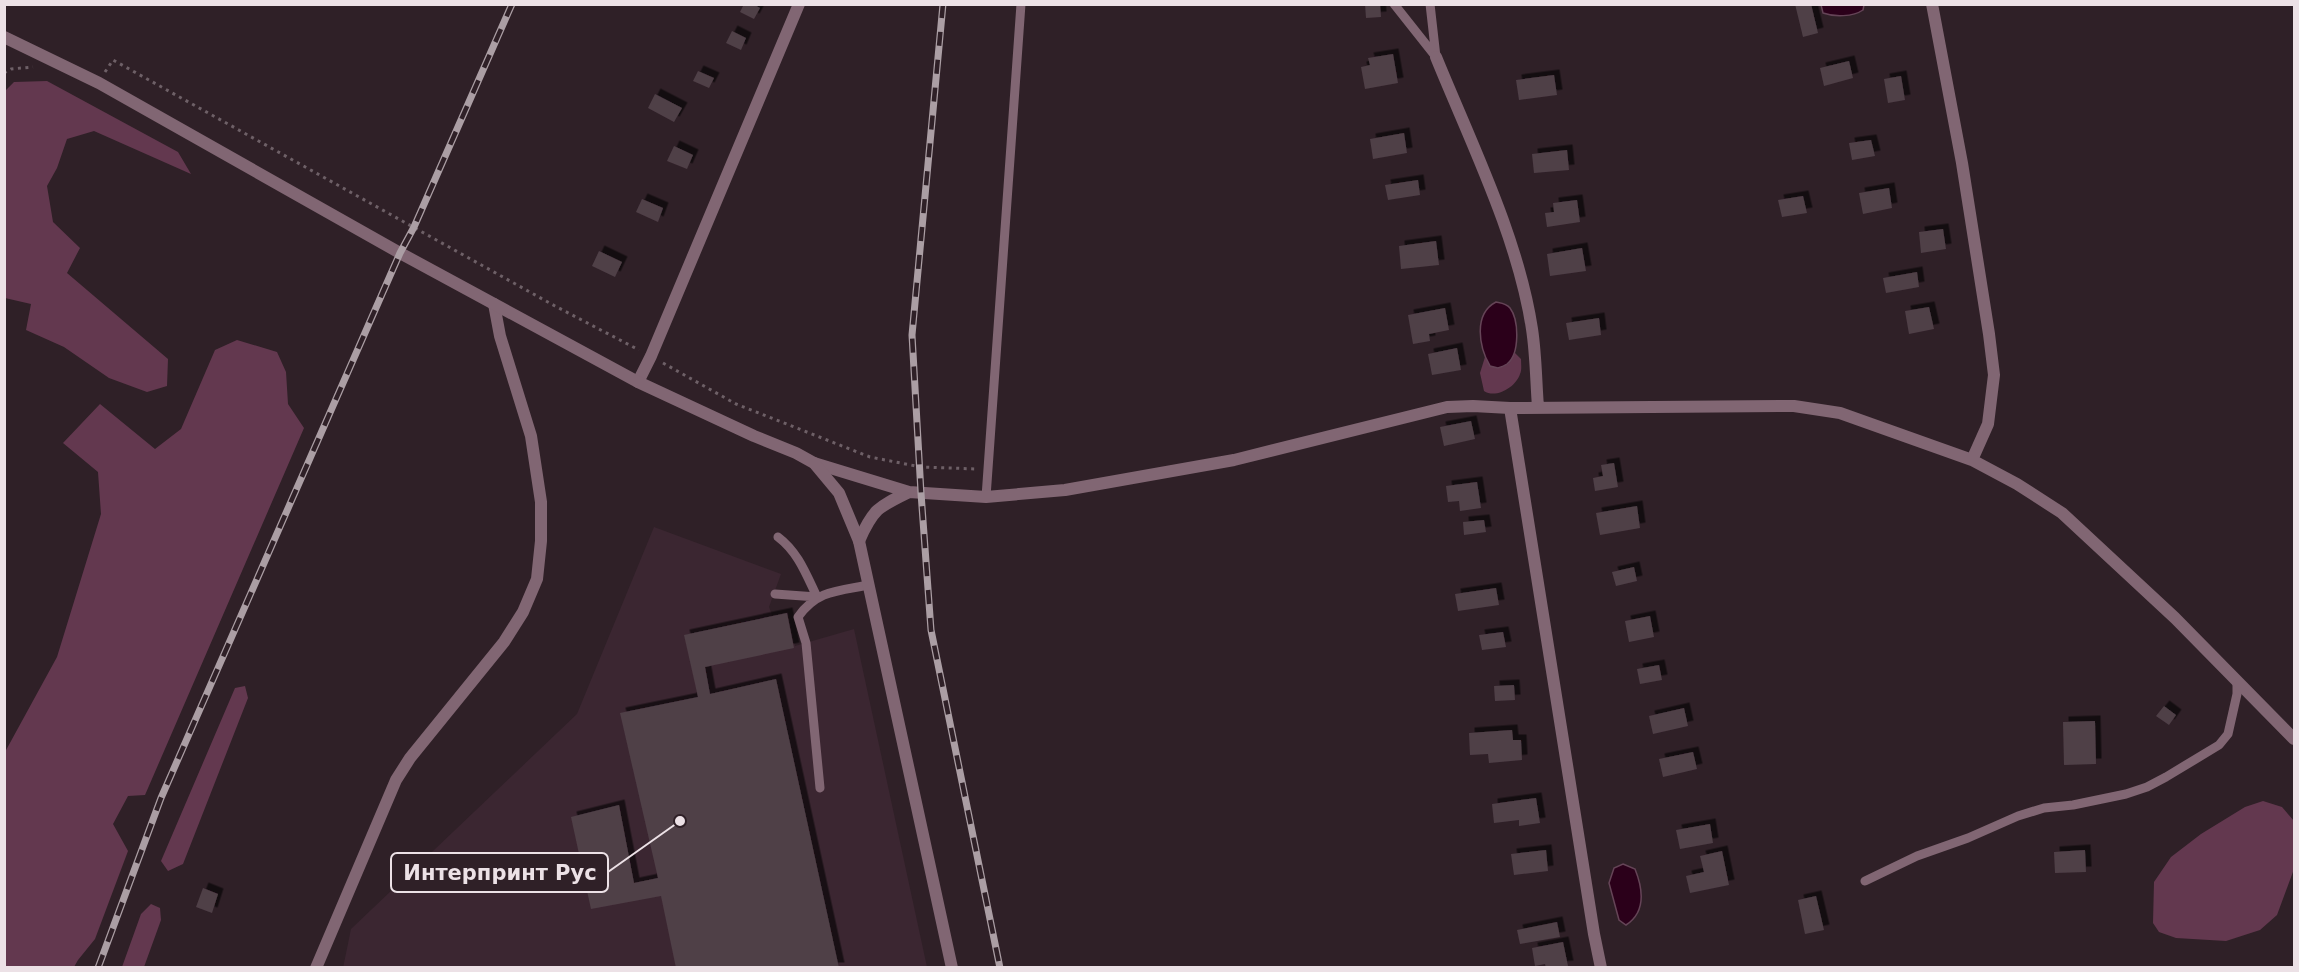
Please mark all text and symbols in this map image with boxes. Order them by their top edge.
callout: Интерпринт Рус [391,853,608,892]
text: Интерпринт Рус [403,861,597,885]

